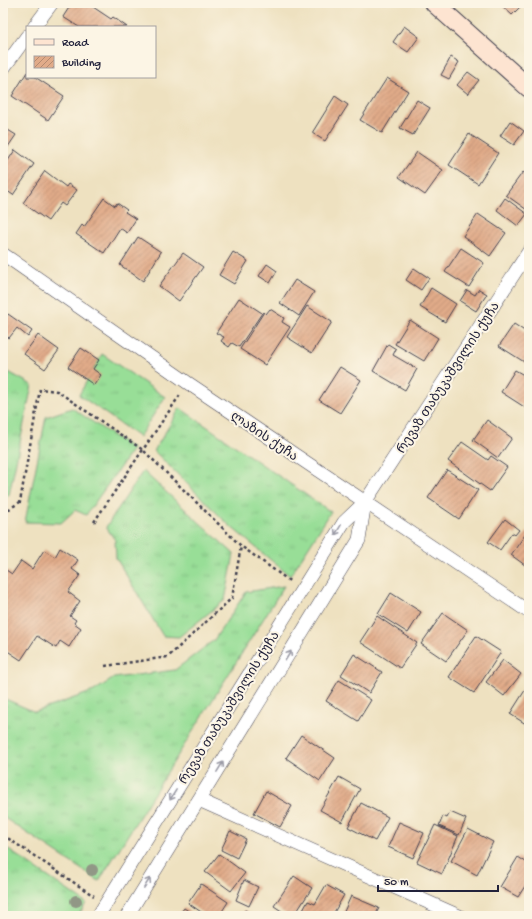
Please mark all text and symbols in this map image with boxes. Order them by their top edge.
legend [26,26,156,78]
text: Road [62,37,89,51]
text: Building [61,57,101,71]
street label: რევაზ თაბუკაშვილის ქუჩა [395,300,504,457]
street label: ლაზის ქუჩა [227,409,300,465]
one-way arrow [334,524,342,536]
street label: რევაზ თაბუკაშვილის ქუჩა [177,629,283,787]
one-way arrow [284,650,292,662]
one-way arrow [216,761,224,773]
one-way arrow [169,789,177,801]
scale bar [378,867,498,893]
text: 50 m [384,876,409,890]
one-way arrow [144,877,152,889]

